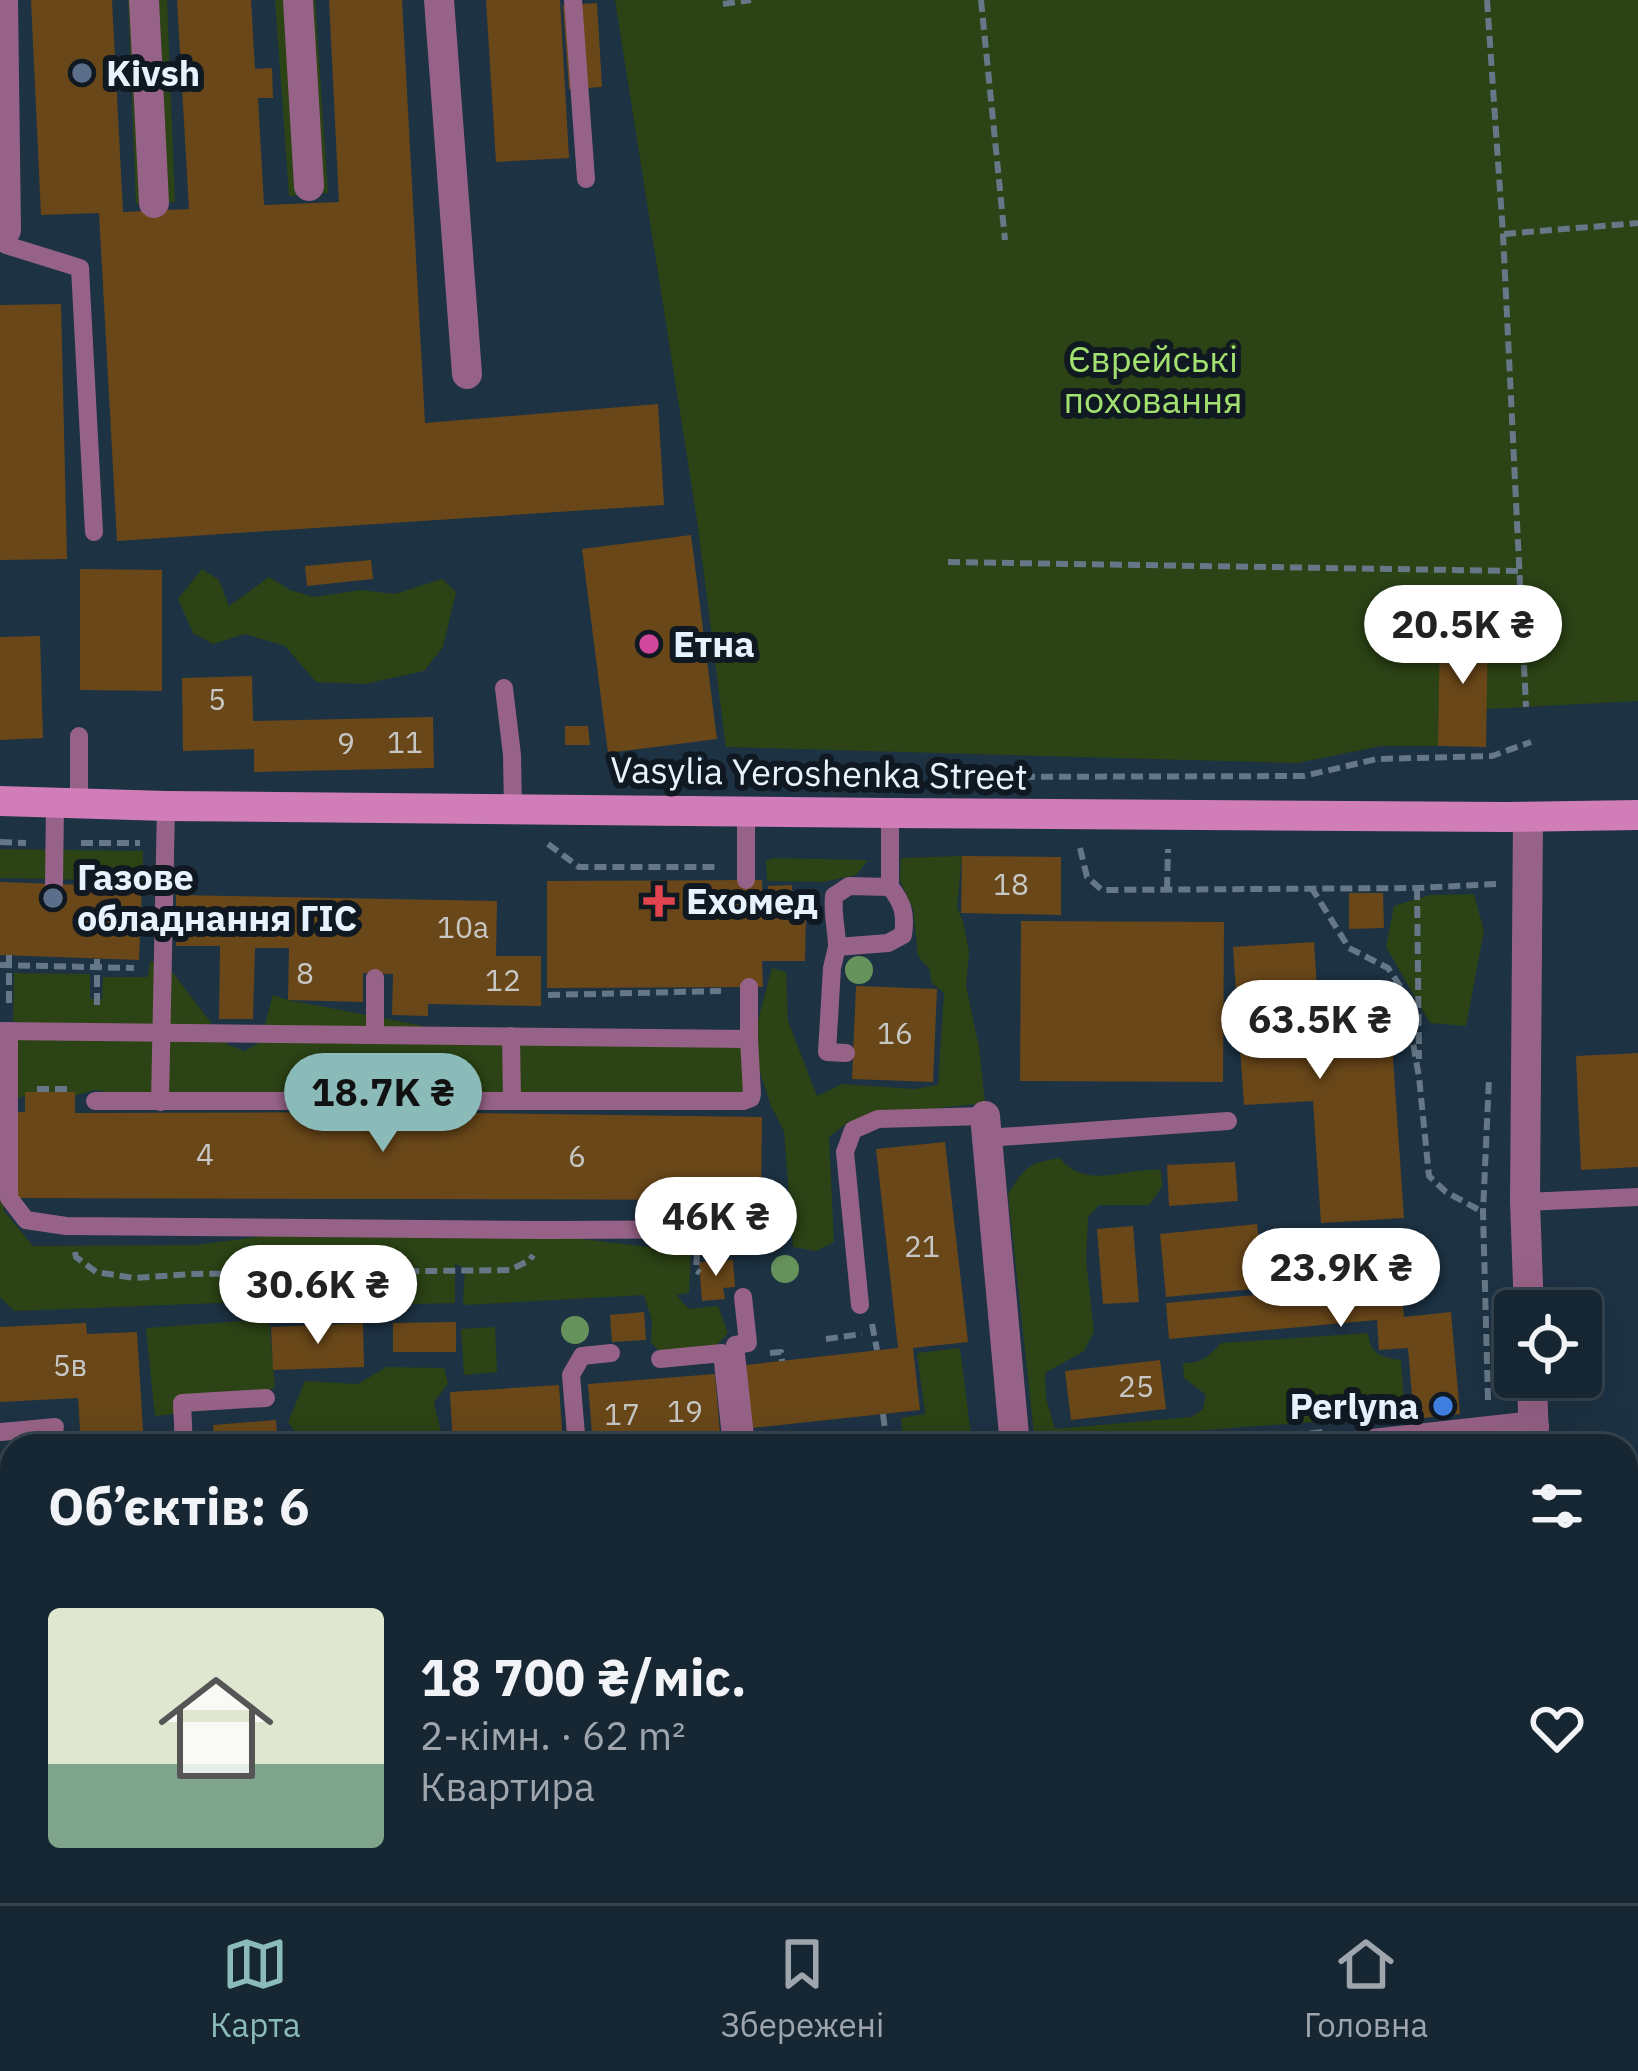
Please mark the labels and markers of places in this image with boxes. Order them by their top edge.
place label: Kivsh [106,49,200,96]
marker: Kivsh [69,60,95,86]
pin: 20.5K ₴ [1352,585,1574,687]
place label: Етна [673,620,755,667]
marker: Етна [636,631,662,657]
place label: Газове обладнання ГІС [77,853,357,941]
place label: Ехомед [686,877,818,924]
marker: Газове обладнання ГІС [40,885,66,911]
marker: Ехомед [643,885,675,917]
pin: 63.5K ₴ [1209,980,1431,1082]
pin: 18.7K ₴ [272,1053,494,1155]
pin: 46K ₴ [632,1177,800,1279]
pin: 23.9K ₴ [1230,1228,1452,1330]
pin: 30.6K ₴ [207,1245,429,1347]
place label: Perlyna [1289,1382,1419,1429]
marker: Perlyna [1430,1393,1456,1419]

